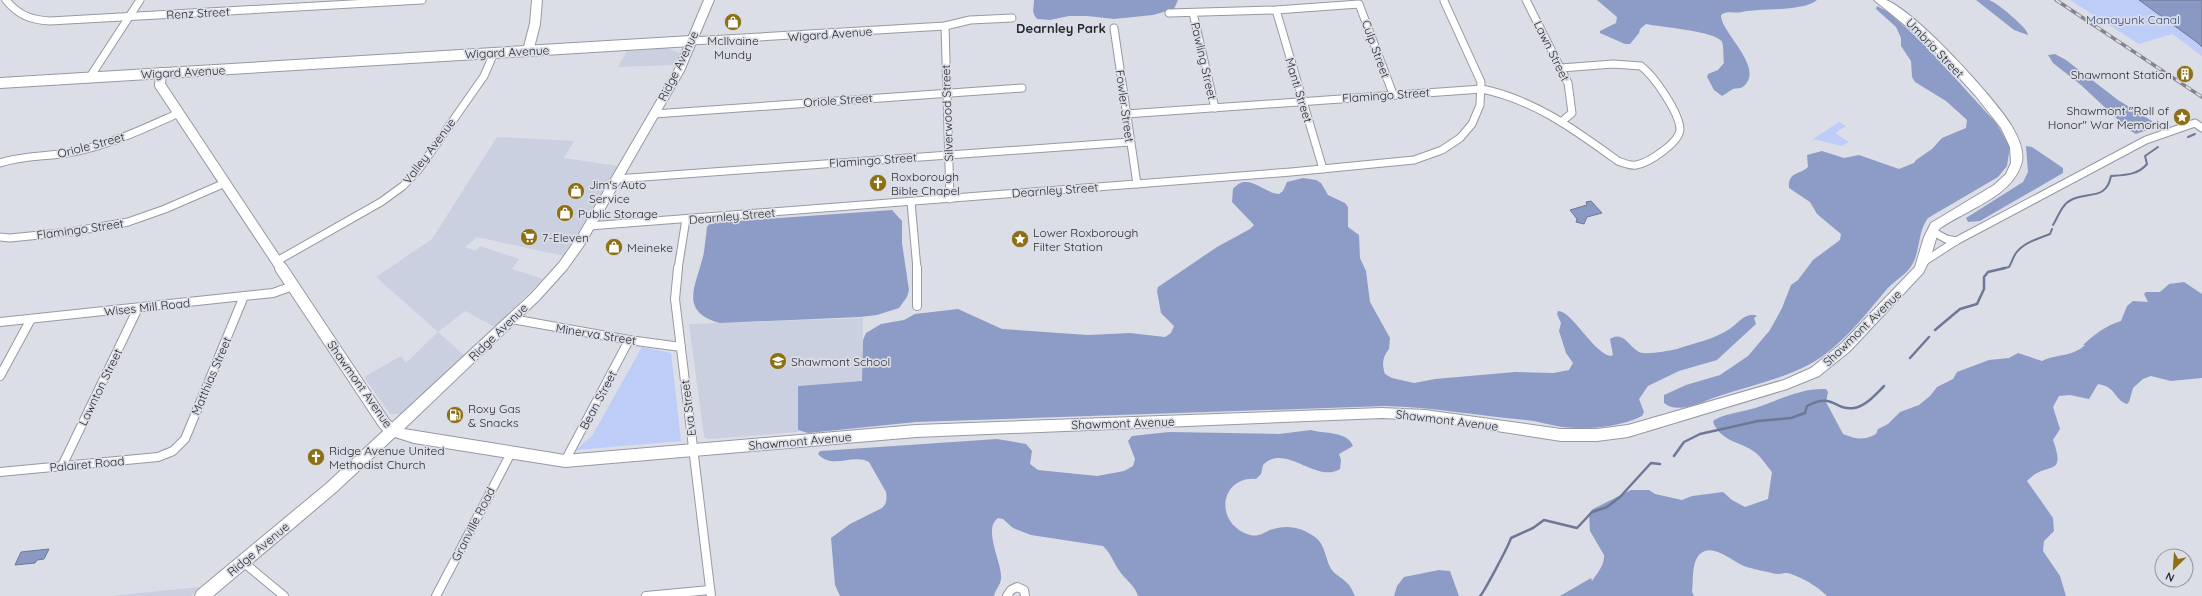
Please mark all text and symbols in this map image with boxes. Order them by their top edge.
street label: Renz Street [166,4,230,22]
shop icon: McIlvaine Mundy [723,12,743,32]
park label: Manayunk Canal [2086,12,2180,27]
street label: Umbria Street [1903,15,1967,81]
street label: Culp Street [1359,18,1393,80]
street label: Lawn Street [1531,18,1573,84]
district label: Dearnley Park [1016,20,1106,36]
street label: Pawling Street [1188,21,1220,101]
street label: Wigard Avenue [787,24,873,44]
street label: Ridge Avenue [655,28,702,104]
place label: McIlvaine Mundy [707,33,759,62]
street label: Wigard Avenue [464,42,550,62]
street label: Manti Street [1282,56,1316,124]
street label: Wigard Avenue [140,62,226,82]
street label: Silverwood Street [938,64,956,162]
building icon: Shawmont Station [2175,64,2195,84]
place label: Shawmont Station [2071,67,2172,82]
street label: Fowler Street [1112,69,1138,143]
street label: Flamingo Street [1342,84,1430,106]
street label: Oriole Street [803,90,873,110]
place label: Shawmont "Roll of Honor" War Memorial [2048,103,2170,132]
place icon: Shawmont "Roll of Honor" War Memorial [2172,107,2192,127]
street label: Valley Avenue [399,115,459,187]
street label: Oriole Street [56,129,126,161]
street label: Flamingo Street [829,149,917,171]
place label: Roxborough Bible Chapel [891,169,960,198]
church icon: Roxborough Bible Chapel [868,173,888,193]
place label: Jim's Auto Service [589,177,646,206]
street label: Dearnley Street [1011,179,1099,201]
shop icon: Jim's Auto Service [566,181,586,201]
shop icon: Public Storage [555,203,575,223]
street label: Dearnley Street [688,205,776,227]
place label: Public Storage [578,206,658,221]
street label: Flamingo Street [35,215,125,243]
place label: Lower Roxborough Filter Station [1033,225,1138,254]
supermarket icon: 7-Eleven [519,227,539,247]
place icon: Lower Roxborough Filter Station [1010,229,1030,249]
place label: 7-Eleven [542,230,589,245]
shop icon: Meineke [604,237,624,257]
place label: Meineke [627,240,673,255]
street label: Shawmont Avenue [1820,287,1905,369]
street label: Wises Mill Road [103,295,191,319]
street label: Ridge Avenue [465,300,531,364]
street label: Minerva Street [555,320,637,348]
street label: Matthias Street [188,335,234,417]
street label: Shawmont Avenue [324,337,396,431]
street label: Lawnton Street [75,346,125,428]
school or university icon: Shawmont School [768,351,788,371]
place label: Shawmont School [791,354,890,369]
street label: Bean Street [576,368,620,432]
street label: Eva Street [677,379,699,437]
place label: Roxy Gas & Snacks [468,401,521,430]
fuel station icon: Roxy Gas & Snacks [445,405,465,425]
street label: Shawmont Avenue [1395,406,1499,434]
street label: Shawmont Avenue [1071,414,1175,432]
street label: Shawmont Avenue [748,429,852,453]
place label: Ridge Avenue United Methodist Church [329,443,445,472]
church icon: Ridge Avenue United Methodist Church [306,447,326,467]
street label: Palairet Road [49,453,125,475]
street label: Granville Road [448,484,498,564]
street label: Ridge Avenue [224,519,292,579]
north arrow [2154,548,2194,588]
text: N [2163,569,2176,585]

